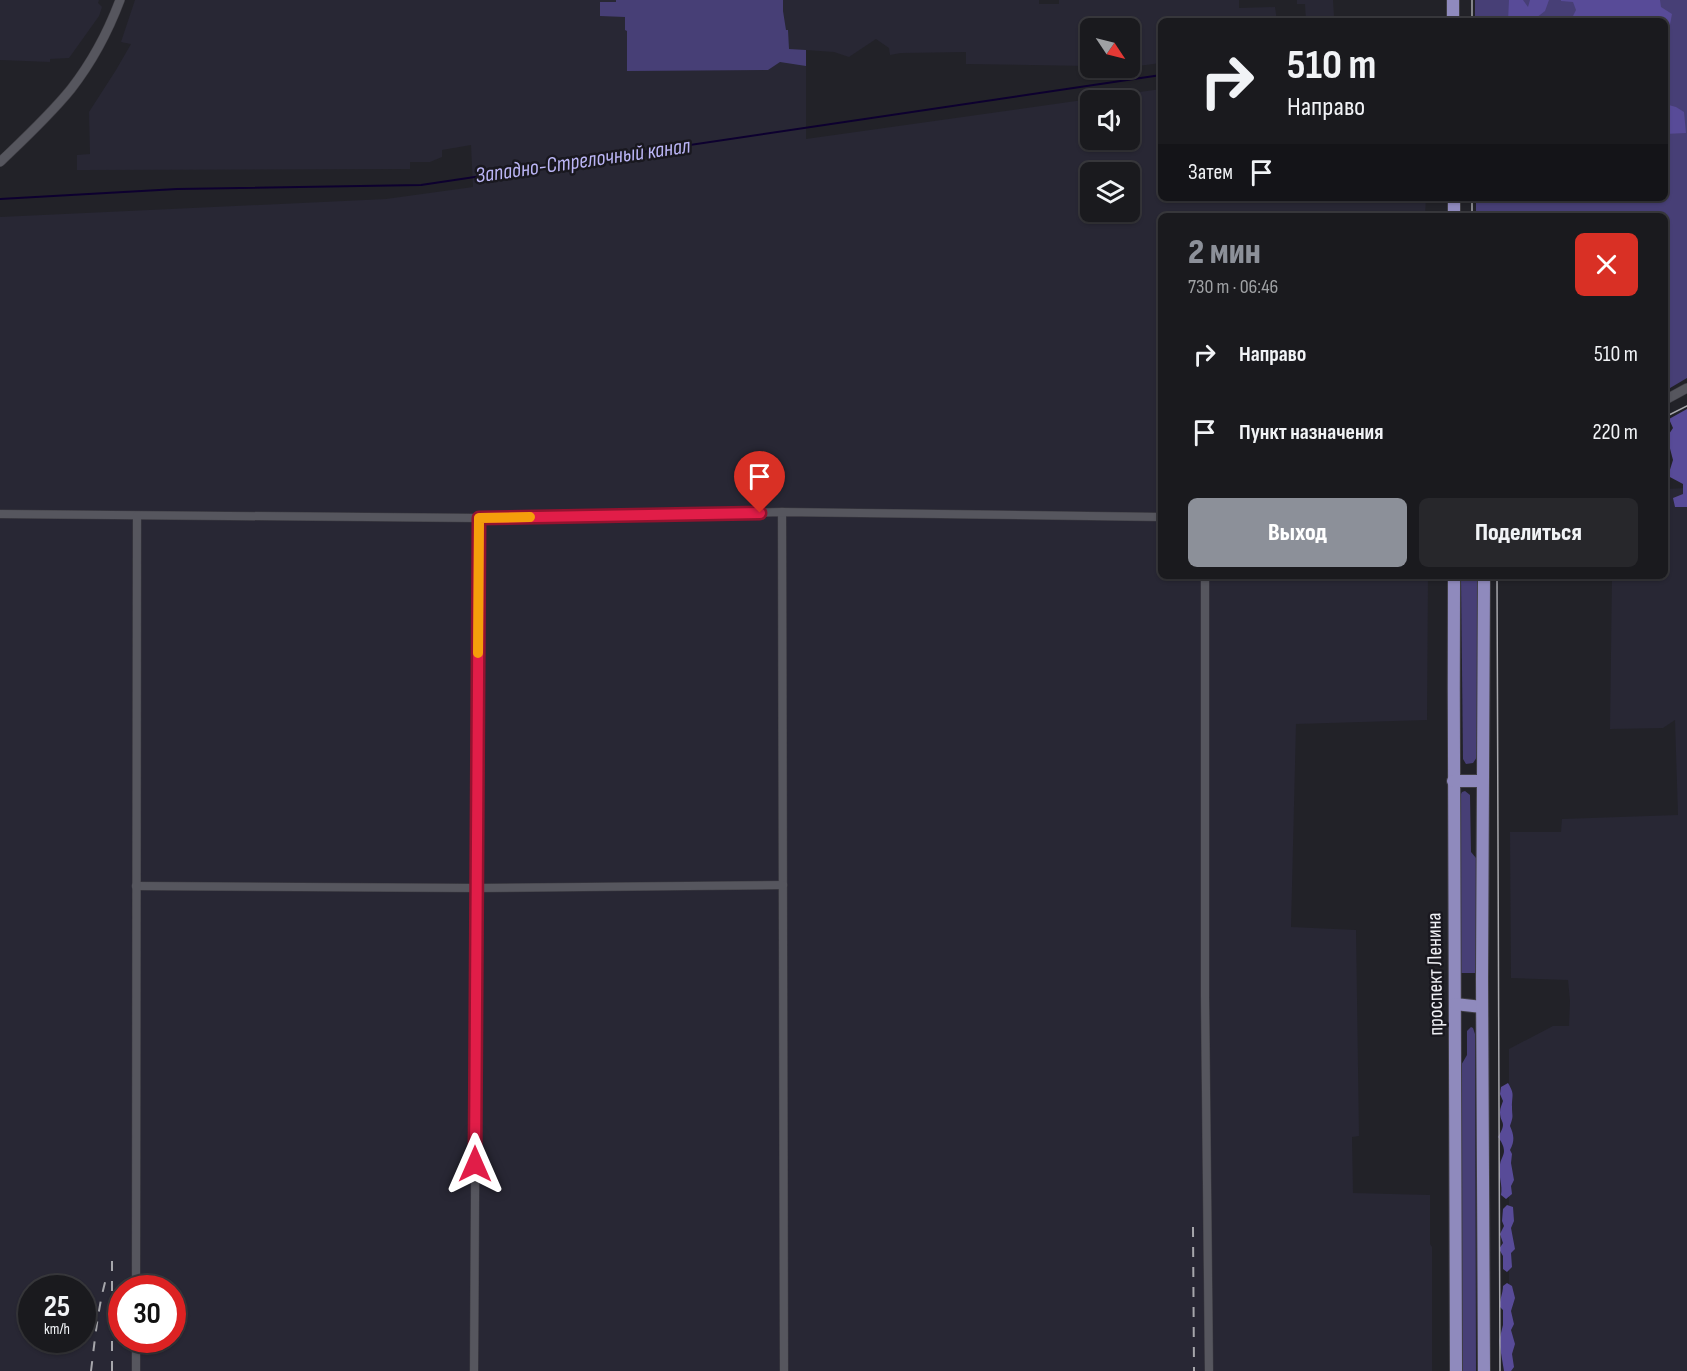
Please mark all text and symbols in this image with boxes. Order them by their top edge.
north arrow [1080,18,1140,78]
map controls [1080,18,1140,222]
text: 510 m [1287,40,1376,91]
icon: right [1188,42,1266,120]
button: sound [1080,90,1140,150]
text: Направо [1287,91,1365,123]
water label: Западно-Стрелочный канал [474,133,693,189]
icon: arrive [1245,156,1278,189]
text: Затем [1188,159,1233,186]
button: layers [1080,162,1140,222]
text: 2 мин [1188,231,1261,274]
button: close [1575,233,1638,296]
text: 730 m · 06:46 [1188,275,1278,299]
icon: right [1188,338,1221,371]
text: Направо [1239,341,1306,368]
text: 510 m [1594,341,1638,368]
icon: arrive [1188,416,1221,449]
text: Пункт назначения [1239,419,1383,446]
text: 220 m [1592,419,1638,446]
pin [734,451,785,513]
icon: arrive [743,460,776,493]
button: Выход [1188,498,1407,567]
button: Поделиться [1419,498,1638,567]
street label: проспект Ленина [1421,912,1449,1036]
position arrow [443,1132,507,1196]
speed limit sign: 30 [108,1275,186,1353]
text: 25 [44,1289,70,1325]
text: km/h [44,1320,70,1339]

